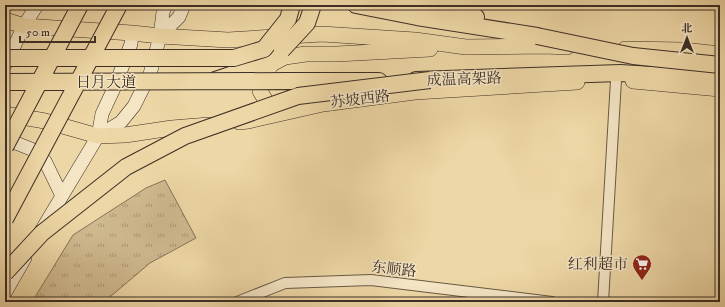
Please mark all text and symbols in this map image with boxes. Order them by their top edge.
scale bar [20,18,95,44]
north arrow [667,18,707,58]
text: 北 [682,22,693,36]
text: 50 m [26,25,50,40]
street label: 成温高架路 [426,69,502,90]
street label: 日月大道 [76,73,136,92]
street label: 苏坡西路 [329,86,391,113]
supermarket icon: 红利超市 [631,253,653,281]
place label: 红利超市 [568,255,628,274]
street label: 东顺路 [371,258,417,281]

